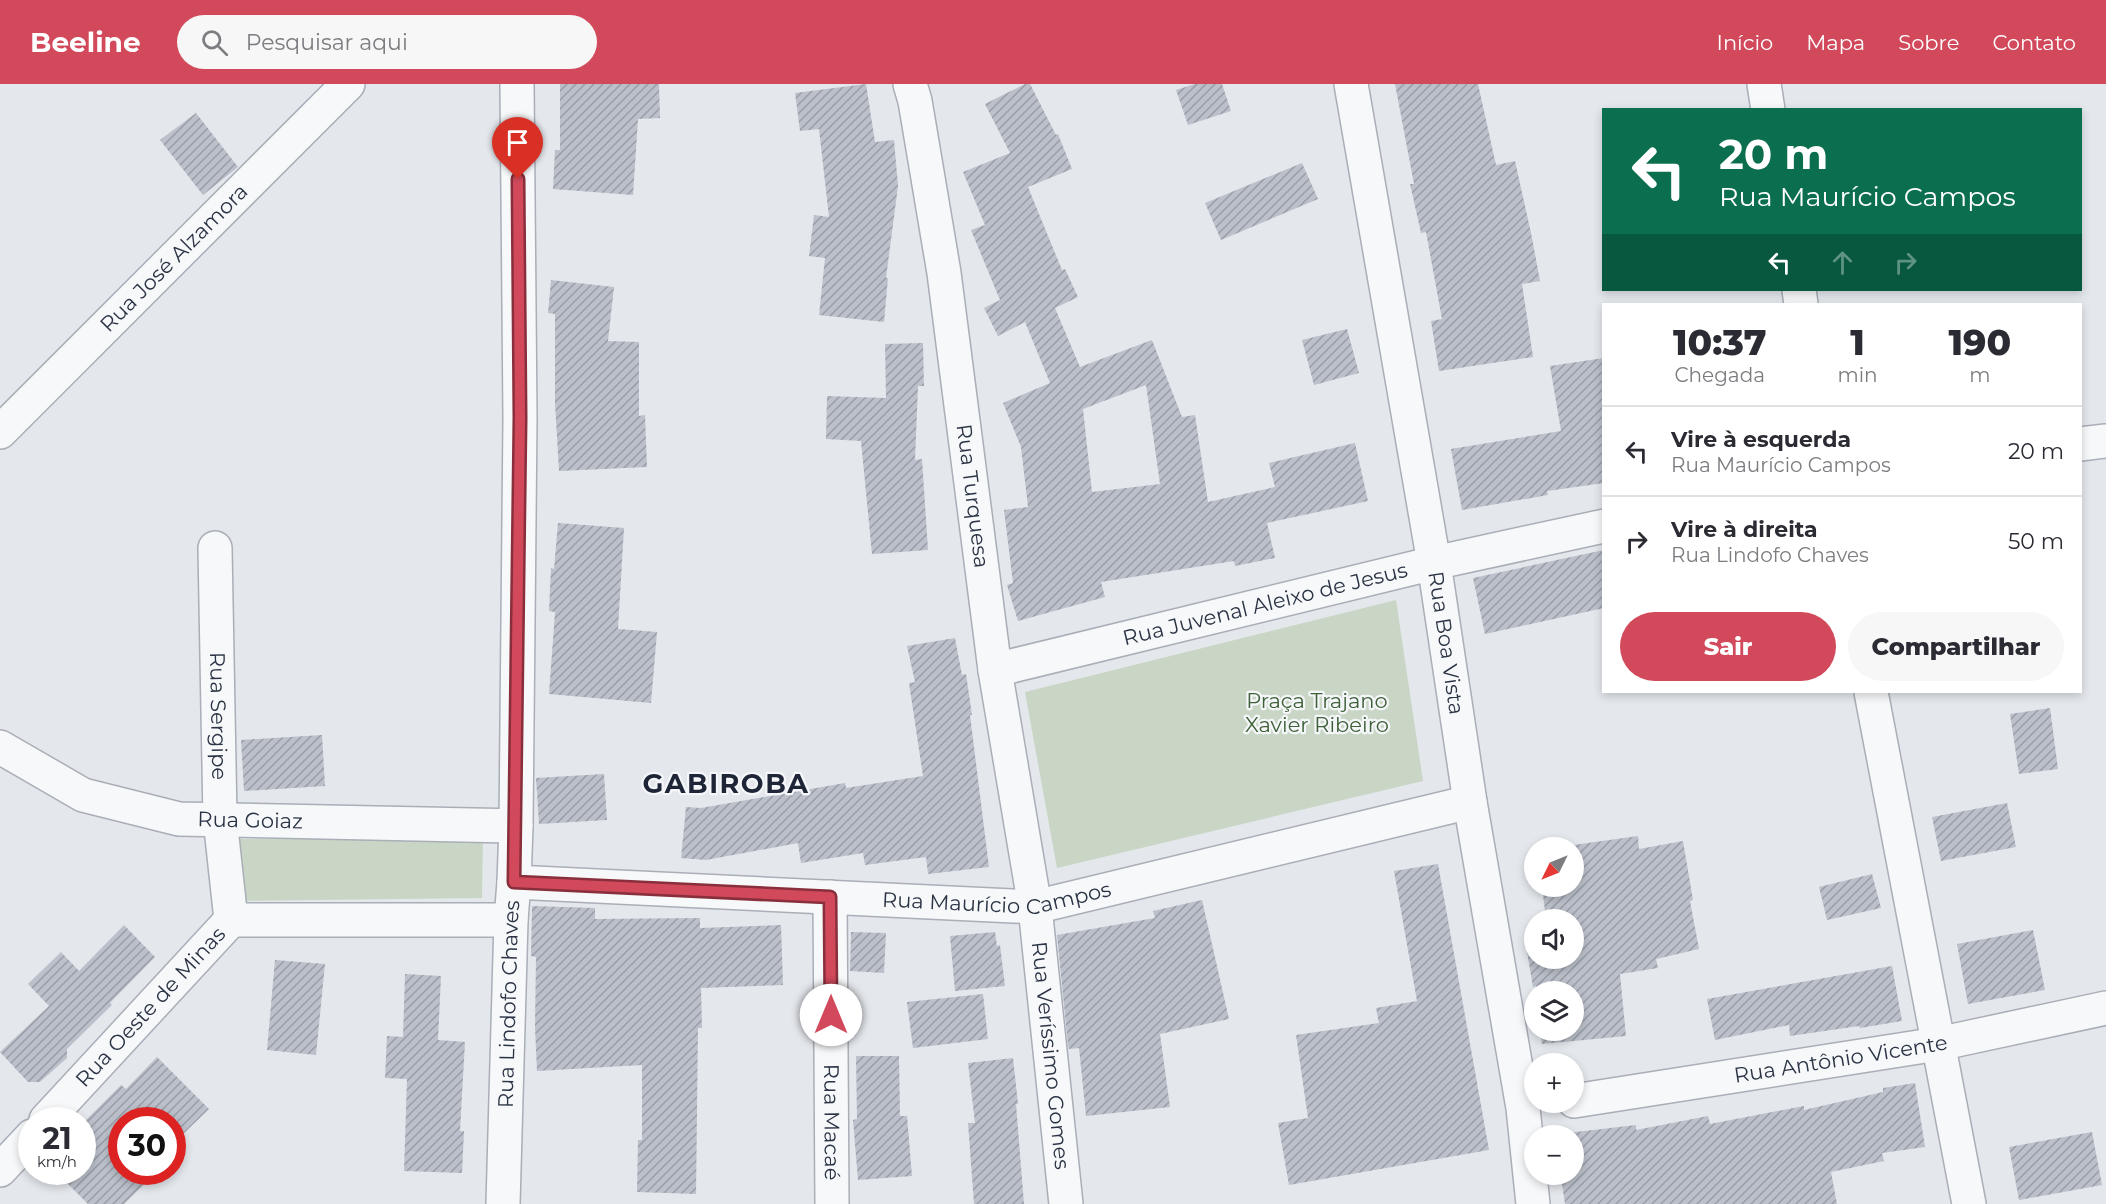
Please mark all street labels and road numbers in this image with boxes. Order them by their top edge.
street label: Rua José Alzamora [95,179,253,337]
street label: Rua Turquesa [952,422,995,569]
street label: Rua Juvenal Aleixo de Jesus [1120,557,1410,650]
street label: Rua Boa Vista [1423,569,1470,716]
street label: Rua Sergipe [205,652,232,780]
street label: Rua Goiaz [197,806,303,834]
street label: Rua Maurício Campos [882,876,1113,919]
street label: Rua Lindofo Chaves [493,899,525,1108]
street label: Rua Oeste de Minas [70,921,230,1092]
street label: Rua Veríssimo Gomes [1027,940,1075,1171]
street label: Rua Antônio Vicente [1732,1029,1950,1088]
street label: Rua Macaé [819,1064,845,1180]

